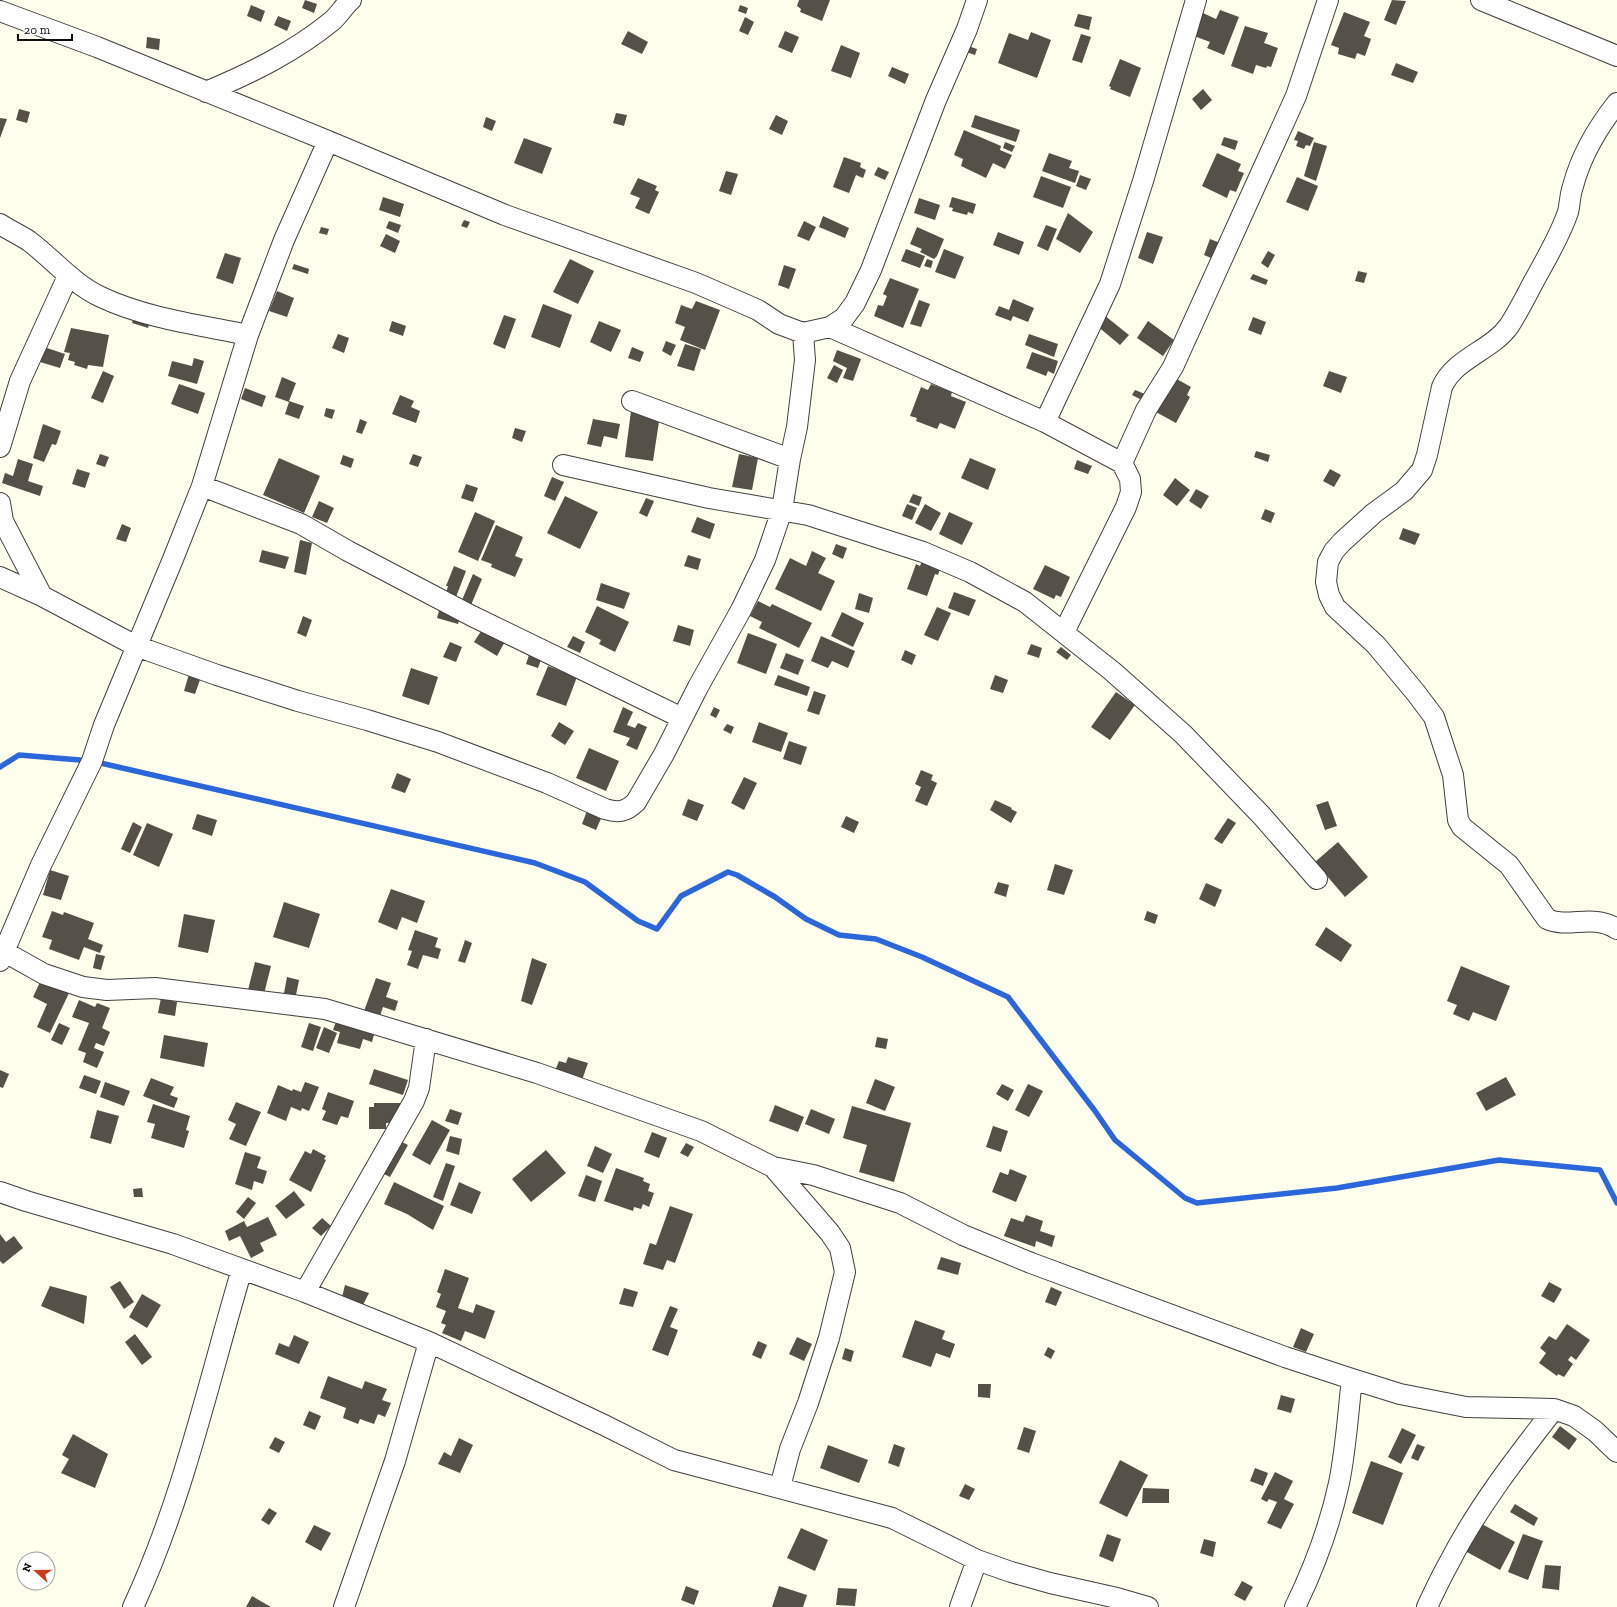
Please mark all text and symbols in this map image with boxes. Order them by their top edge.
scale bar [18,16,72,42]
text: 20 m [24,23,51,37]
north arrow [16,1551,56,1591]
text: N [20,1561,35,1574]

